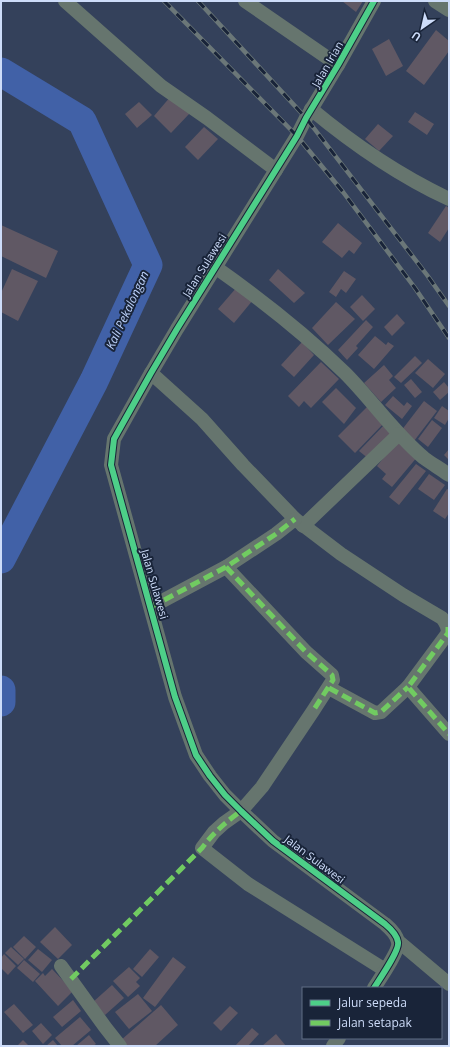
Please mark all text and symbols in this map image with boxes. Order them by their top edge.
north arrow [402,8,442,48]
text: U [408,28,424,45]
street label: Jalan Irian [307,38,346,91]
street label: Jalan Sulawesi [178,231,229,300]
water label: Kali Pekalongan [101,268,153,352]
street label: Jalan Sulawesi [138,546,172,621]
street label: Jalan Sulawesi [281,831,348,887]
legend [302,987,442,1039]
text: Jalur sepeda [337,994,407,1011]
text: Jalan setapak [337,1014,412,1031]

